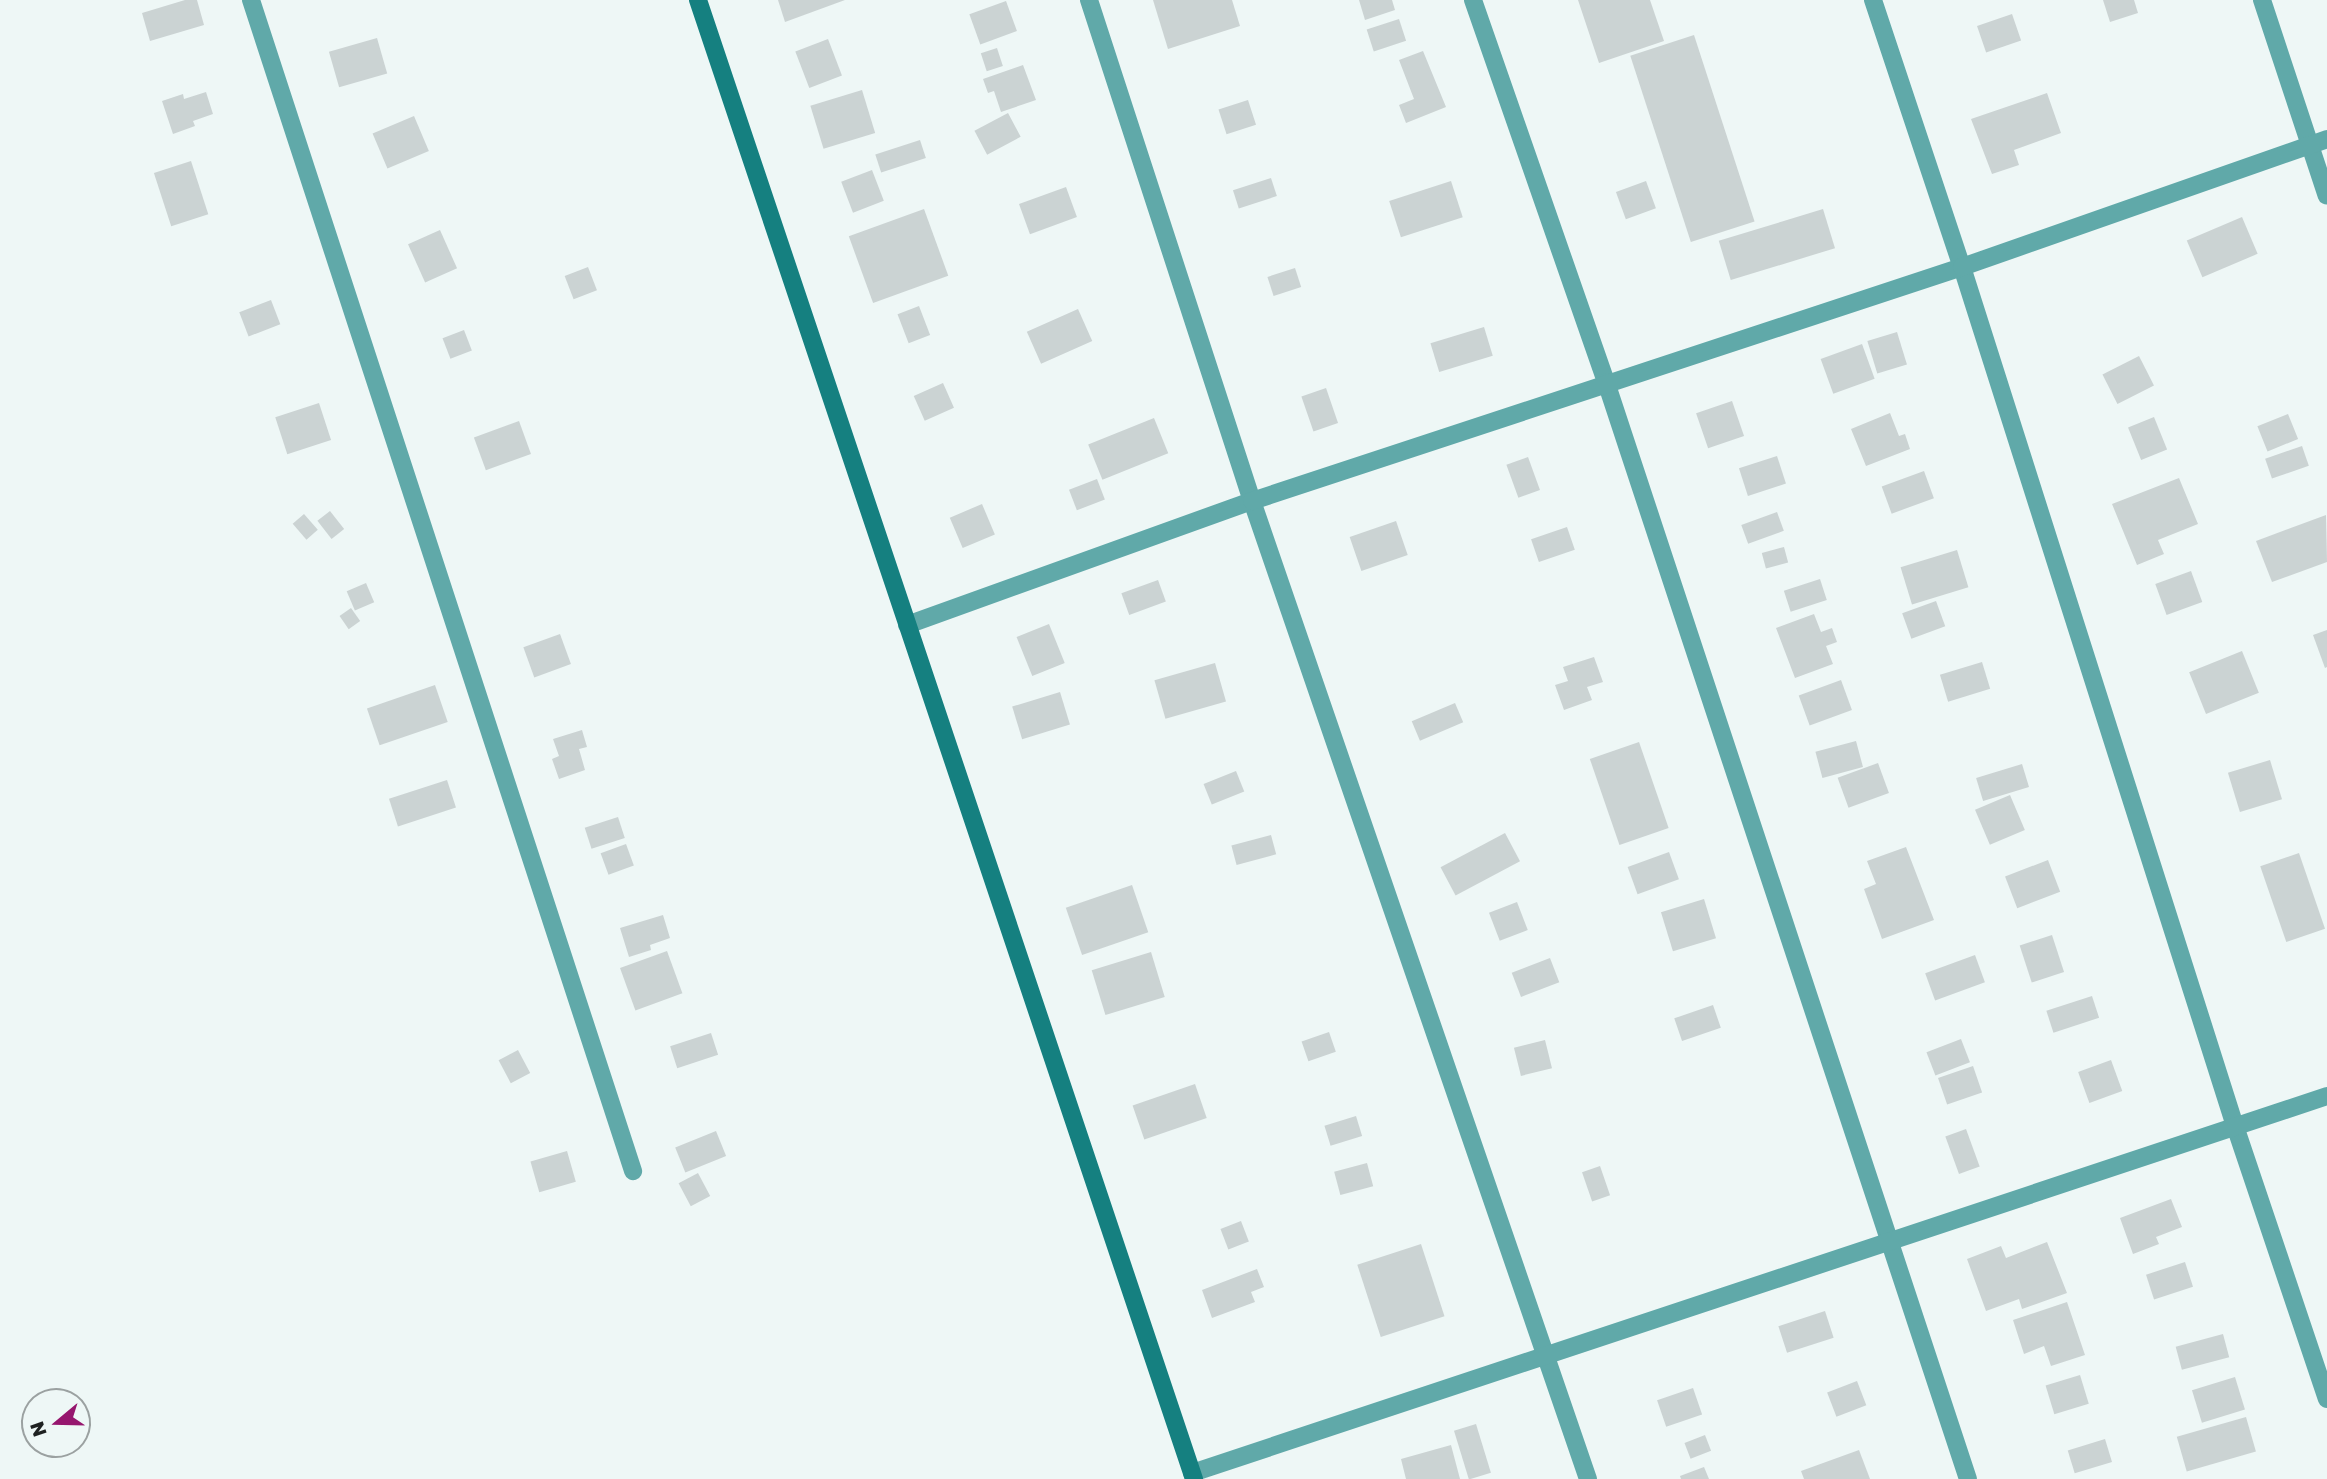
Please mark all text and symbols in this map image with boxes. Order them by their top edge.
north arrow [21,1388,91,1458]
text: N [24,1419,51,1440]

